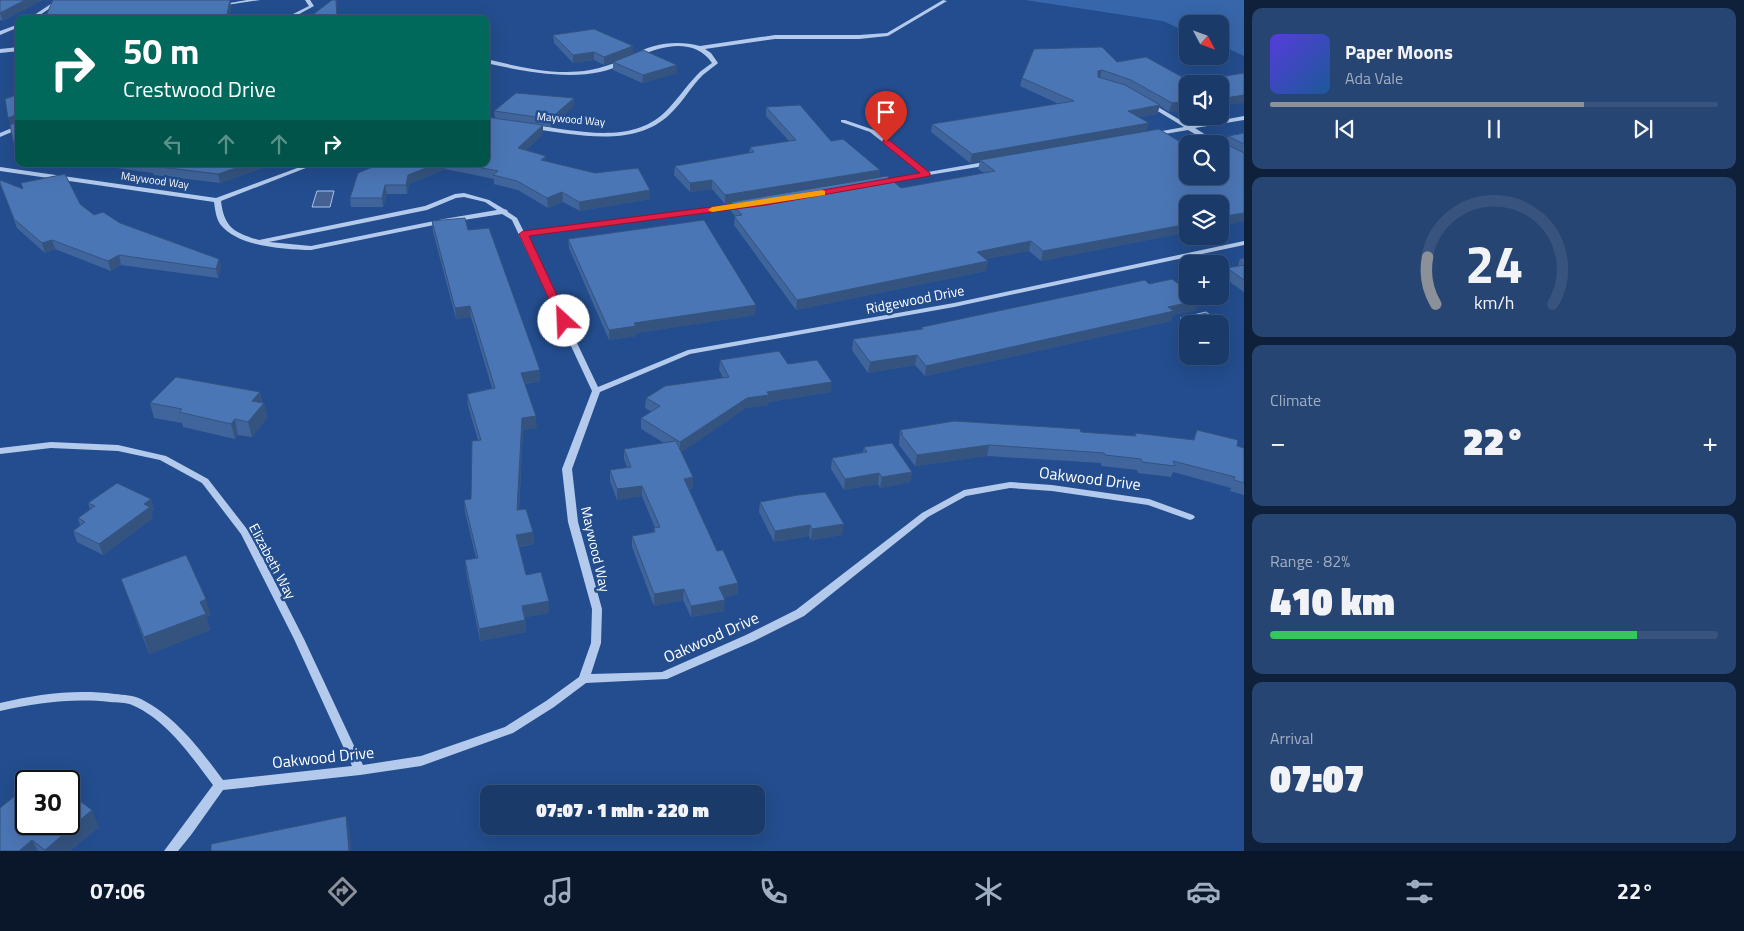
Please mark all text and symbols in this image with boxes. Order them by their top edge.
north arrow [1179,15,1229,65]
map controls [1179,15,1229,365]
text: 50 m [123,24,199,78]
icon: right [40,35,105,100]
text: Paper Moons [1345,37,1453,66]
text: Ada Vale [1345,66,1403,90]
text: Crestwood Drive [123,72,276,106]
button: sound [1179,75,1229,125]
pin [865,91,907,142]
icon: arrive [872,98,900,126]
street label: Maywood Way [536,108,607,130]
icon: previous [1331,115,1359,143]
icon: pause [1480,115,1508,143]
icon: next [1629,115,1657,143]
icon: left [159,130,187,158]
icon: ahead [212,130,240,158]
icon: ahead [265,130,293,158]
icon: right [318,130,346,158]
button: search [1179,135,1229,185]
street label: Maywood Way [120,167,191,193]
button: layers [1179,195,1229,245]
text: 24 [1465,224,1523,303]
button: + [1179,255,1229,305]
street label: Ridgewood Drive [864,279,966,319]
text: km/h [1474,289,1514,316]
position arrow [537,294,589,346]
button: − [1179,315,1229,365]
text: Climate [1270,388,1321,412]
text: 22° [1463,412,1525,470]
text: − [1270,420,1286,463]
text: + [1702,420,1718,463]
street label: Oakwood Drive [1038,460,1142,496]
street label: Maywood Way [576,504,616,594]
street label: Elizabeth Way [244,519,302,603]
text: Range · 82% [1270,549,1350,573]
text: 410 km [1270,572,1395,630]
street label: Oakwood Drive [659,605,763,669]
text: Arrival [1270,726,1313,750]
street label: Oakwood Drive [271,740,375,774]
text: 07:07 [1270,749,1365,807]
speed limit sign: 30 [15,770,80,835]
text: 07:07 · 1 min · 220 m [536,795,709,824]
text: 07:06 [90,874,145,908]
icon: directions [325,874,360,909]
icon: music [541,874,576,909]
icon: phone [756,874,791,909]
icon: climate [971,874,1006,909]
icon: car [1186,874,1221,909]
icon: filters [1402,874,1437,909]
text: 22° [1617,874,1654,908]

